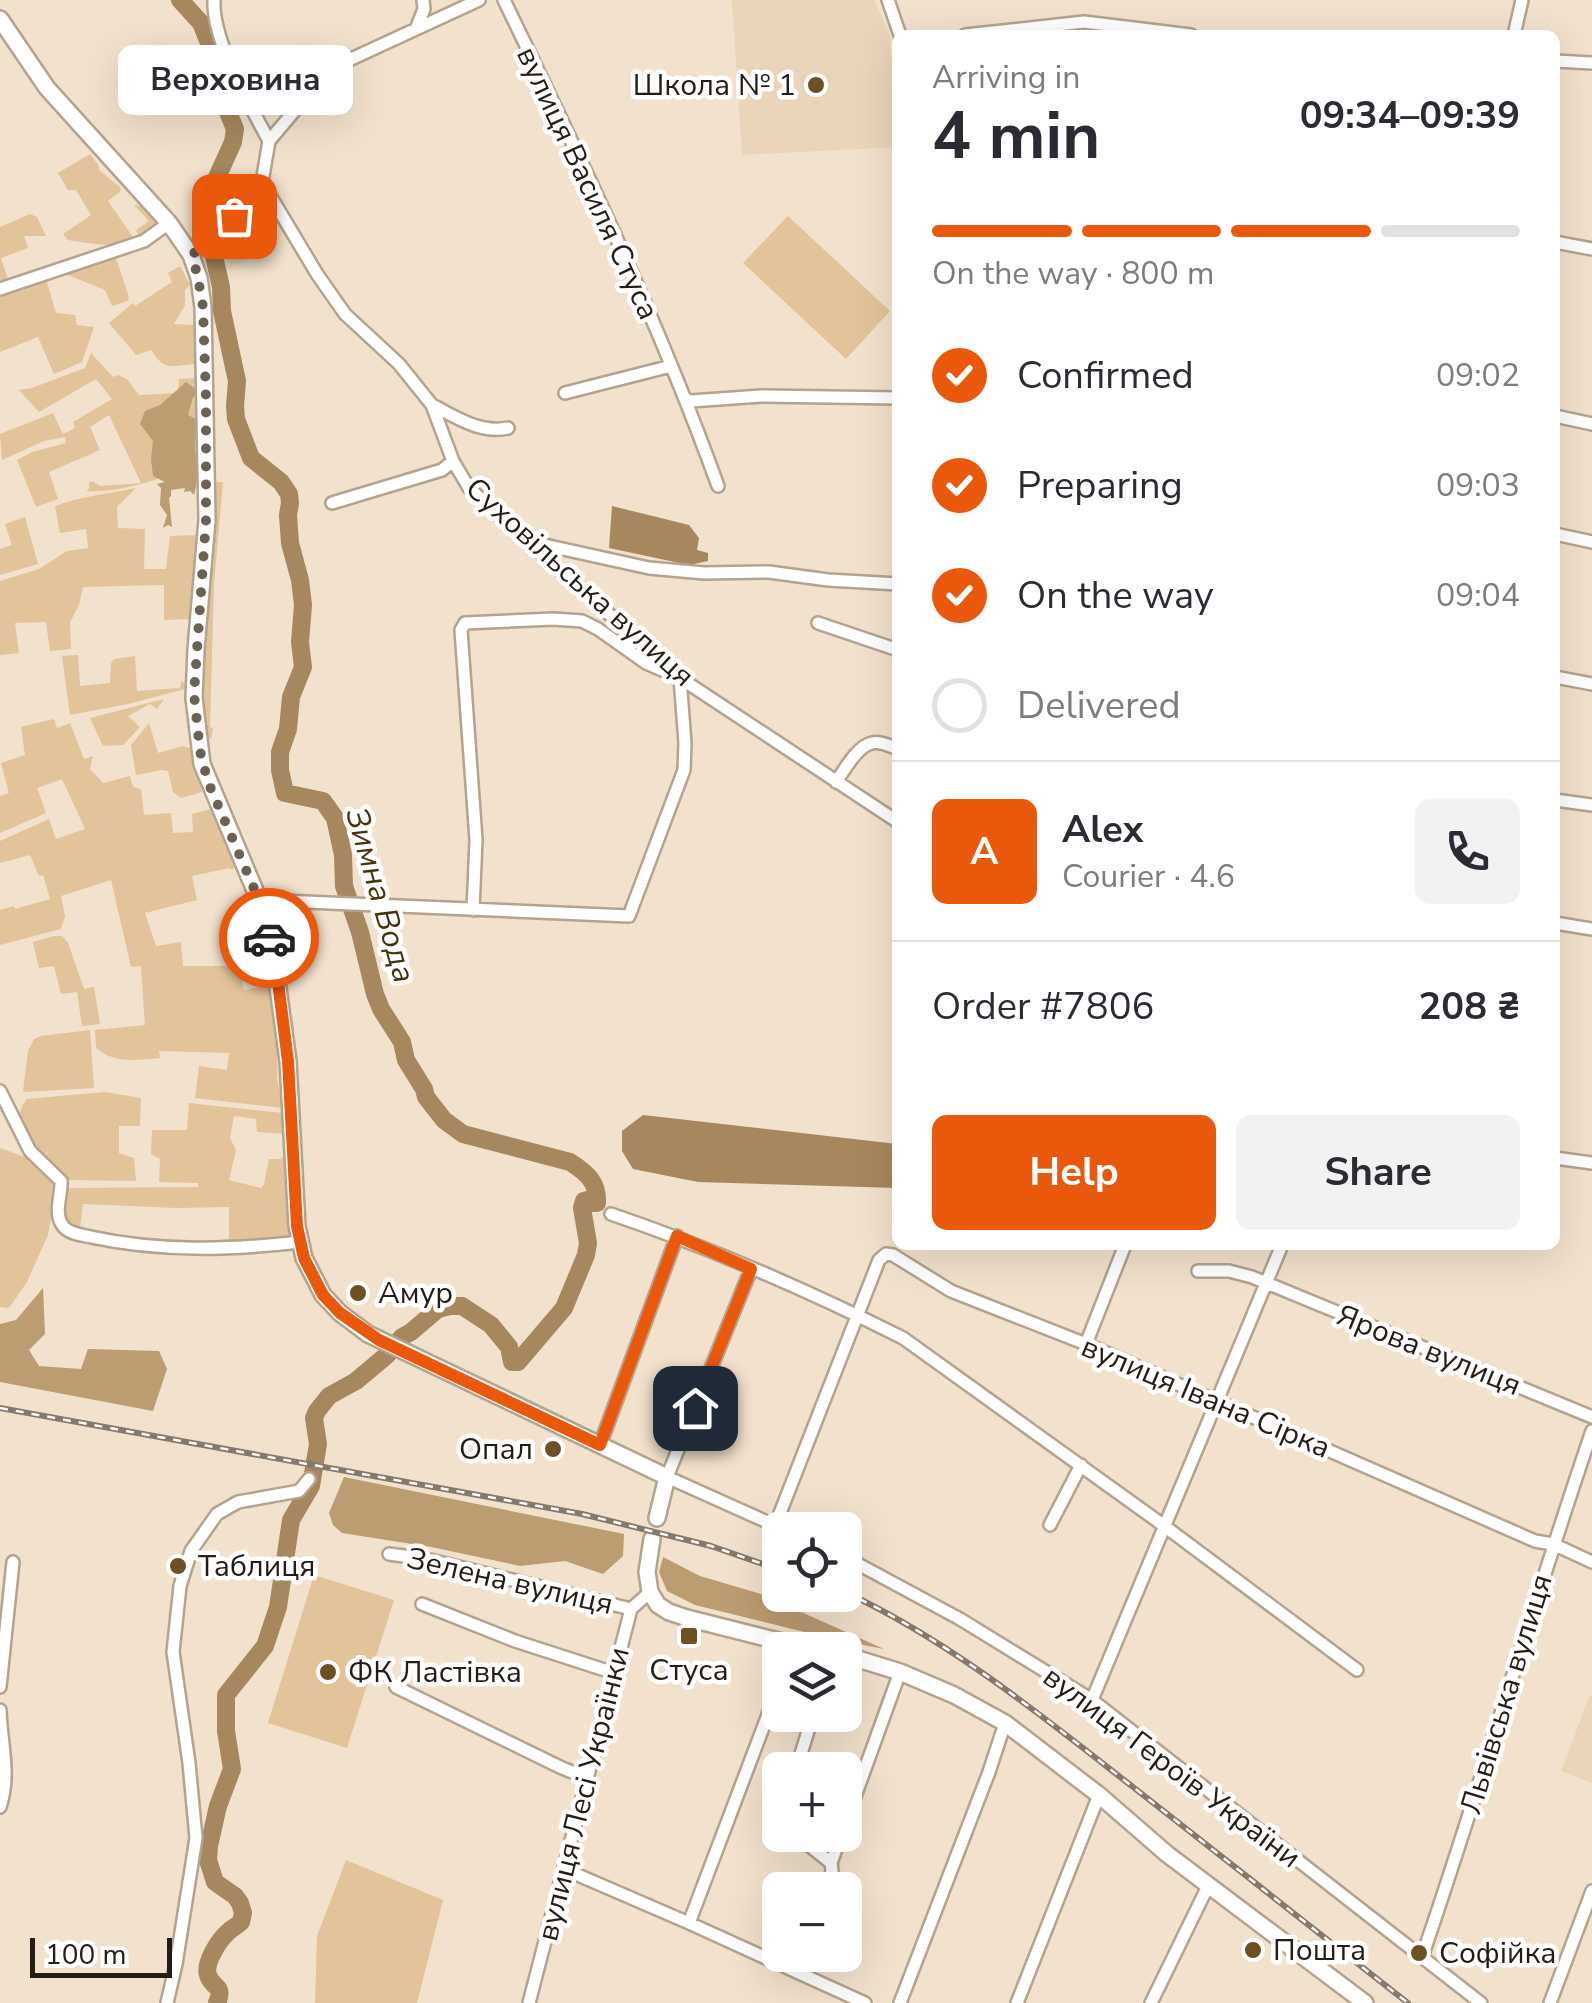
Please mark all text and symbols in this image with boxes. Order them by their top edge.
street label: вулиця Василя Стуса [506,40,669,326]
callout: Верховина [116,46,352,116]
text: Arriving in [932,56,1080,99]
text: Верховина [150,58,321,101]
place label: Школа № 1 [633,65,796,106]
marker: Школа № 1 [805,74,827,96]
text: 09:34–09:39 [1300,90,1520,141]
text: 4 min [932,92,1100,181]
pin [192,174,277,259]
icon: bag [207,189,262,244]
text: On the way · 800 m [932,252,1214,295]
icon: check [932,348,987,403]
text: Confirmed [1017,350,1194,401]
text: 09:02 [1436,354,1520,397]
icon: check [932,458,987,513]
text: Preparing [1017,460,1183,511]
text: 09:03 [1436,464,1520,507]
street label: Суховільська вулиця [456,468,703,696]
icon: check [932,568,987,623]
text: On the way [1017,570,1213,621]
text: 09:04 [1436,574,1520,617]
text: Delivered [1017,680,1181,731]
button: phone [1415,799,1520,904]
water label: Зимна Вода [335,802,426,988]
text: Alex [1062,804,1143,855]
text: A [970,826,999,877]
text: Courier · 4.6 [1062,855,1235,898]
courier [219,888,319,988]
icon: car [242,911,297,966]
text: Order #7806 [932,981,1154,1032]
text: 208 ₴ [1419,981,1520,1032]
button: Help [932,1115,1216,1230]
button: Share [1236,1115,1520,1230]
place label: Амур [378,1273,453,1314]
marker: Амур [347,1282,369,1304]
street label: Ярова вулиця [1331,1295,1527,1406]
street label: вулиця Івана Сірка [1075,1326,1337,1468]
pin [653,1366,738,1451]
icon: home [668,1381,723,1436]
place label: Опал [459,1429,533,1470]
marker: Опал [542,1438,564,1460]
map controls [762,1512,862,1972]
button: locate [762,1512,862,1612]
street label: Зелена вулиця [403,1538,617,1625]
place label: Таблиця [198,1546,315,1587]
marker: Таблиця [167,1555,189,1577]
street label: Львівська вулиця [1451,1569,1562,1819]
marker: Стуса [678,1625,700,1647]
button: layers [762,1632,862,1732]
street label: вулиця Лесі Українки [527,1643,640,1945]
place label: Стуса [649,1650,729,1691]
place label: ФК Ластівка [348,1652,522,1693]
street label: вулиця Героїв України [1034,1657,1309,1878]
marker: ФК Ластівка [317,1661,339,1683]
button: + [762,1752,862,1852]
button: − [762,1872,862,1972]
place label: Пошта [1273,1930,1366,1971]
scale bar [30,1933,172,1978]
place label: Софійка [1439,1933,1556,1974]
text: 100 m [45,1936,127,1974]
marker: Пошта [1242,1939,1264,1961]
marker: Софійка [1408,1942,1430,1964]

